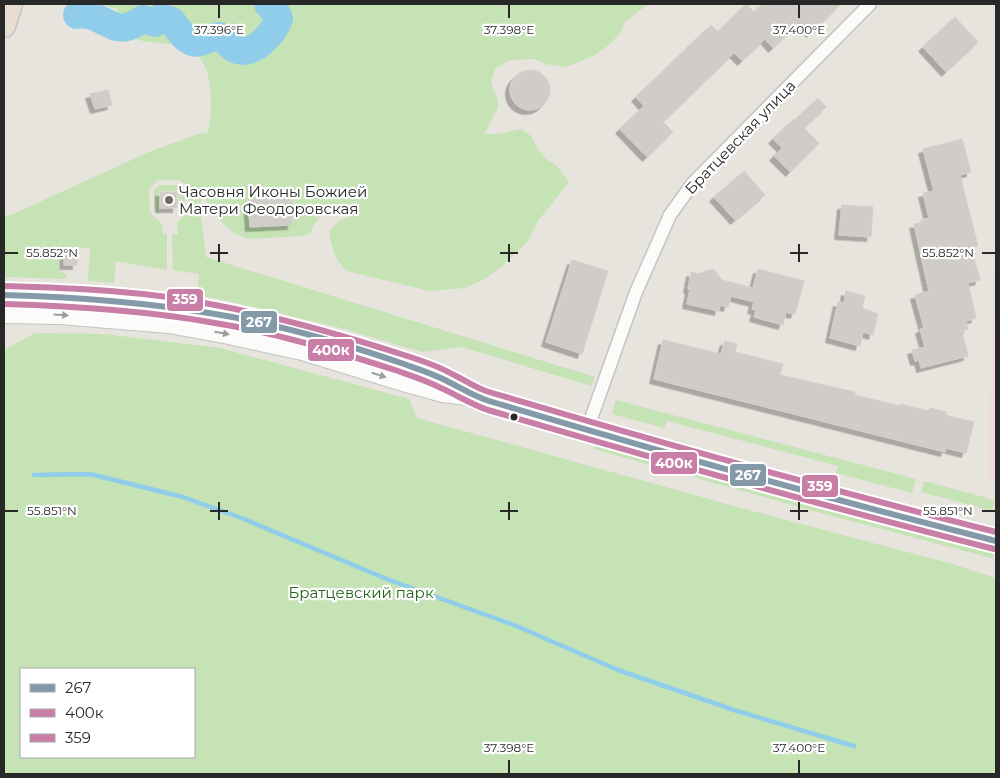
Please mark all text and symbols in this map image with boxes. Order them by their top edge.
text: 37.396°E [194,22,244,37]
text: 37.398°E [484,22,534,37]
text: 37.400°E [773,22,825,37]
street label: Братцевская улица [681,76,799,198]
place label: Часовня Иконы Божией Матери Феодоровская [179,182,367,218]
marker: Часовня Иконы Божией Матери Феодоровская [163,194,175,206]
text: 55.852°N [26,245,78,260]
text: 55.852°N [922,245,974,260]
line badge: 359 [166,288,204,312]
text: 359 [171,290,198,308]
line badge: 267 [240,310,278,334]
one-way arrow [53,312,69,320]
text: 267 [246,313,272,331]
one-way arrow [215,330,231,338]
line badge: 400к [307,338,355,362]
text: 400к [312,341,350,359]
one-way arrow [372,371,387,379]
unlabelled marker [509,412,519,422]
line badge: 400к [650,451,698,475]
text: 400к [655,454,693,472]
line badge: 267 [729,463,767,487]
text: 267 [735,466,761,484]
line badge: 359 [801,474,839,498]
text: 359 [806,477,833,495]
text: 55.851°N [27,503,77,518]
text: 55.851°N [923,503,973,518]
park label: Братцевский парк [288,583,434,602]
legend [20,668,195,758]
text: 267 [65,678,92,697]
text: 400к [65,703,104,722]
text: 359 [65,728,91,747]
text: 37.398°E [484,740,534,755]
text: 37.400°E [773,740,825,755]

